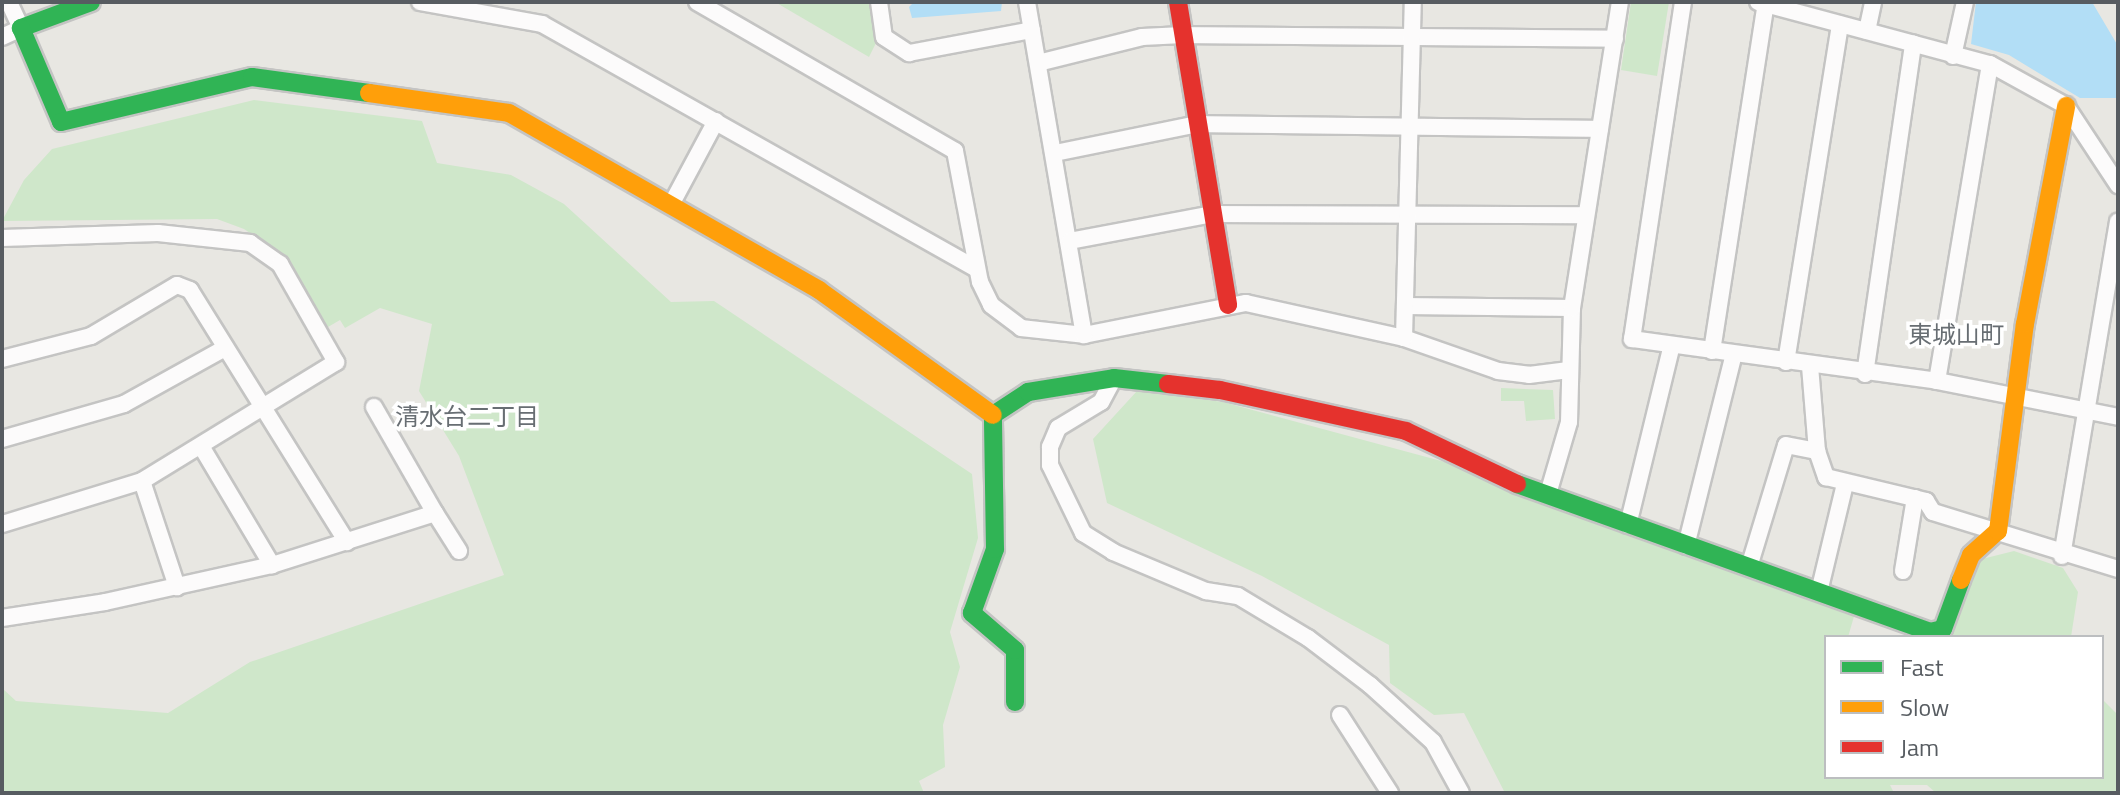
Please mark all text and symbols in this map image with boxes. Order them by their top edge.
district label: 東城山町 [1908,321,2004,349]
district label: 清水台二丁目 [395,403,539,431]
legend [1824,635,2104,779]
text: Fast [1900,649,1943,685]
text: Slow [1900,689,1949,725]
text: Jam [1900,729,1939,765]

